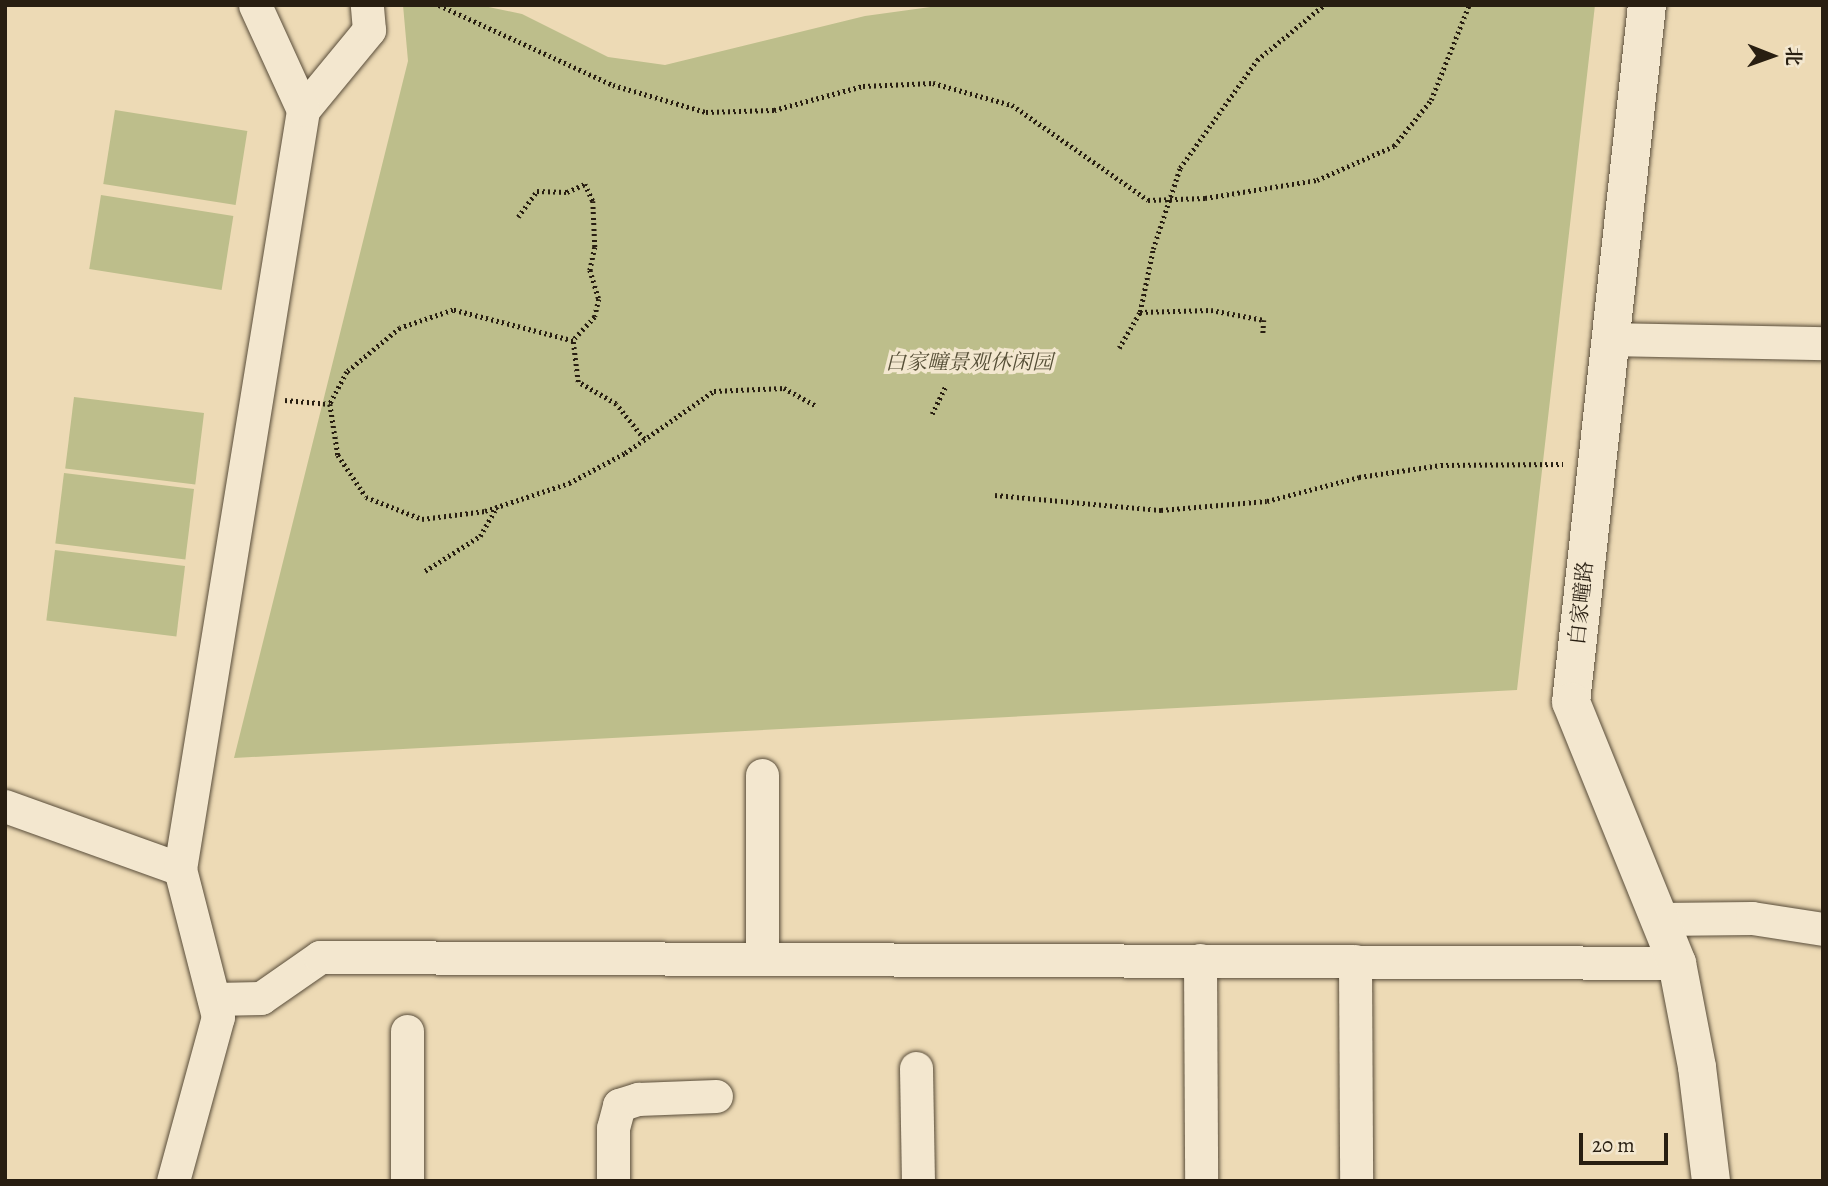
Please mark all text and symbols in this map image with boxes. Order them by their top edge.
north arrow [1737,21,1807,91]
text: 北 [1780,47,1806,66]
park label: 白家疃景观休闲园 [885,349,1053,375]
street label: 白家疃路 [1564,560,1598,646]
scale bar [1583,1120,1672,1164]
text: 20 m [1592,1131,1635,1159]

